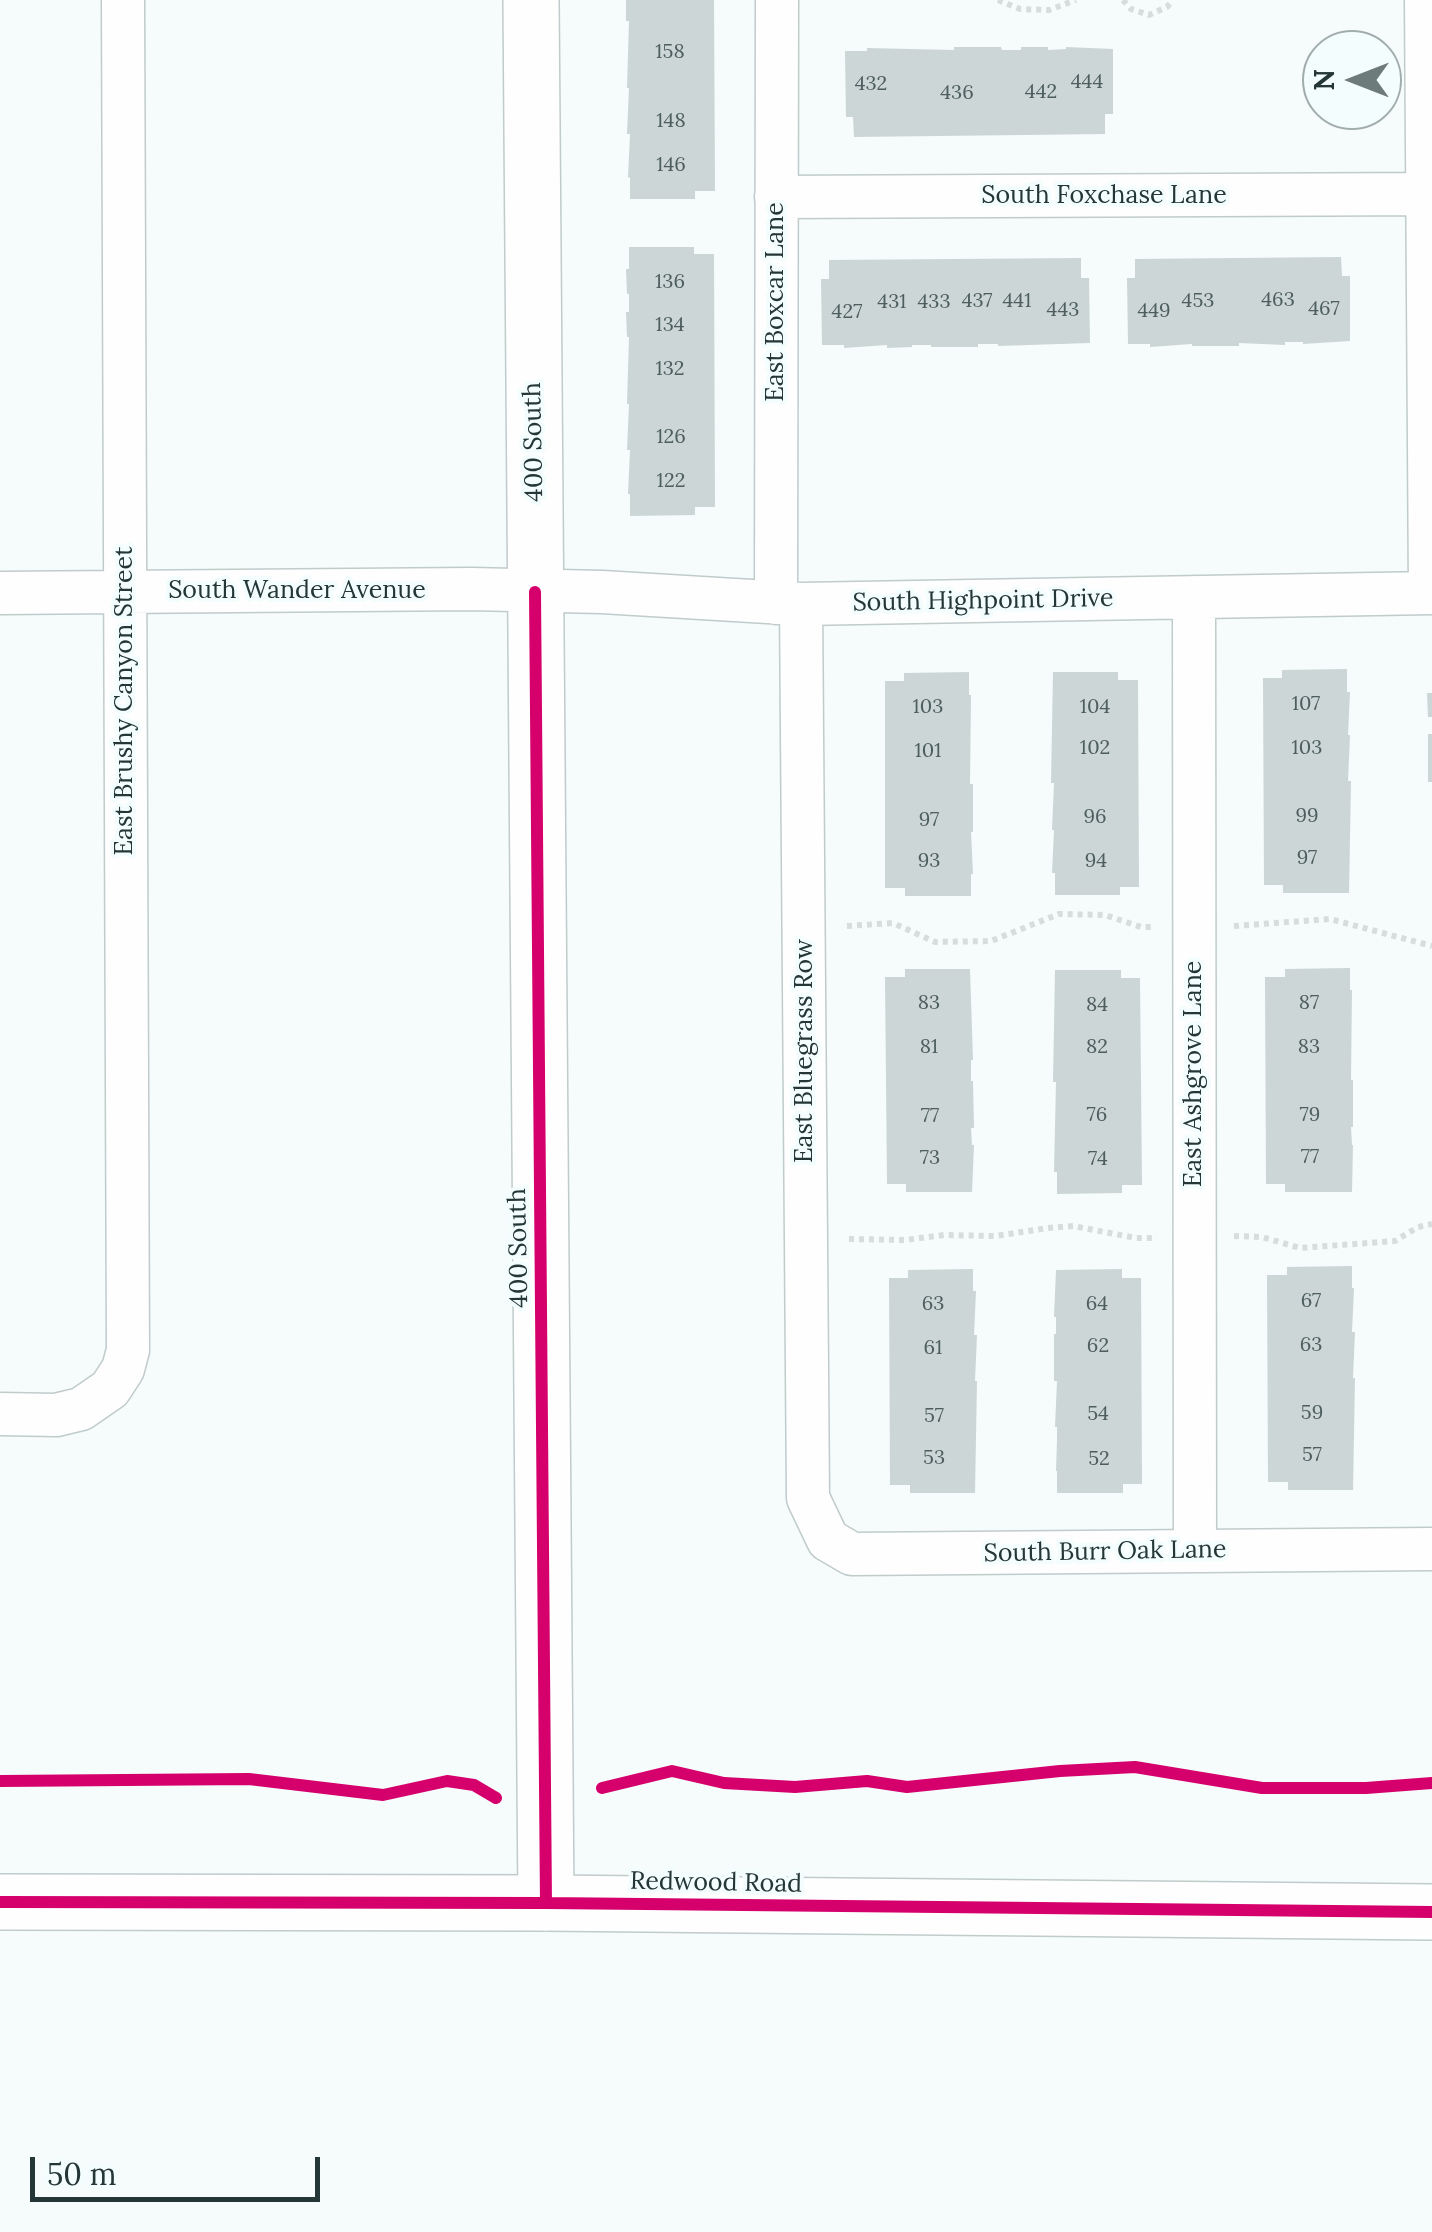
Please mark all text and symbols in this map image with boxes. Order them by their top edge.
north arrow [1302,30,1402,130]
house number: 158 [655,40,685,64]
text: N [1306,69,1342,91]
house number: 444 [1071,70,1103,94]
house number: 432 [855,72,887,96]
house number: 442 [1025,80,1057,104]
house number: 436 [940,81,974,105]
house number: 148 [656,109,686,133]
house number: 146 [656,153,686,177]
street label: South Foxchase Lane [981,181,1227,211]
street label: East Boxcar Lane [761,202,791,402]
house number: 136 [655,270,685,294]
house number: 463 [1261,288,1295,312]
house number: 437 [962,289,992,313]
house number: 441 [1003,289,1031,313]
house number: 453 [1182,289,1214,313]
house number: 431 [877,290,907,314]
house number: 433 [917,290,951,314]
house number: 467 [1308,297,1340,321]
house number: 443 [1047,298,1079,322]
house number: 449 [1137,299,1171,323]
house number: 427 [832,300,862,324]
house number: 134 [655,313,685,337]
house number: 132 [655,357,685,381]
street label: 400 South [518,382,550,502]
house number: 126 [656,425,686,449]
house number: 122 [657,469,685,493]
street label: East Brushy Canyon Street [110,546,140,856]
street label: South Wander Avenue [168,576,426,606]
street label: South Highpoint Drive [852,584,1114,618]
house number: 107 [1292,692,1320,716]
house number: 103 [913,695,943,719]
house number: 104 [1080,695,1110,719]
house number: 102 [1080,736,1110,760]
house number: 103 [1292,736,1322,760]
house number: 101 [915,739,941,763]
house number: 99 [1295,804,1319,828]
house number: 96 [1083,805,1107,829]
house number: 97 [919,808,939,832]
house number: 97 [1297,846,1317,870]
house number: 93 [918,849,940,873]
house number: 94 [1085,849,1107,873]
street label: East Bluegrass Row [790,939,820,1163]
street label: East Ashgrove Lane [1179,961,1209,1187]
house number: 83 [918,991,940,1015]
house number: 87 [1299,991,1319,1015]
house number: 84 [1086,993,1108,1017]
house number: 81 [920,1035,938,1059]
house number: 82 [1086,1035,1108,1059]
house number: 83 [1298,1035,1320,1059]
house number: 76 [1087,1103,1107,1127]
house number: 79 [1300,1103,1320,1127]
house number: 77 [921,1104,939,1128]
house number: 77 [1301,1145,1319,1169]
house number: 73 [920,1146,940,1170]
house number: 74 [1088,1147,1108,1171]
street label: 400 South [503,1188,535,1308]
house number: 67 [1301,1289,1321,1313]
house number: 63 [922,1292,944,1316]
house number: 64 [1086,1292,1108,1316]
house number: 63 [1300,1333,1322,1357]
house number: 62 [1087,1334,1109,1358]
house number: 61 [924,1336,942,1360]
house number: 59 [1301,1401,1323,1425]
house number: 54 [1087,1402,1109,1426]
house number: 57 [924,1404,944,1428]
house number: 57 [1302,1443,1322,1467]
house number: 53 [923,1446,945,1470]
house number: 52 [1088,1447,1110,1471]
street label: South Burr Oak Lane [983,1535,1227,1569]
street label: Redwood Road [630,1866,802,1900]
scale bar [35,2137,325,2199]
text: 50 m [47,2155,117,2193]

